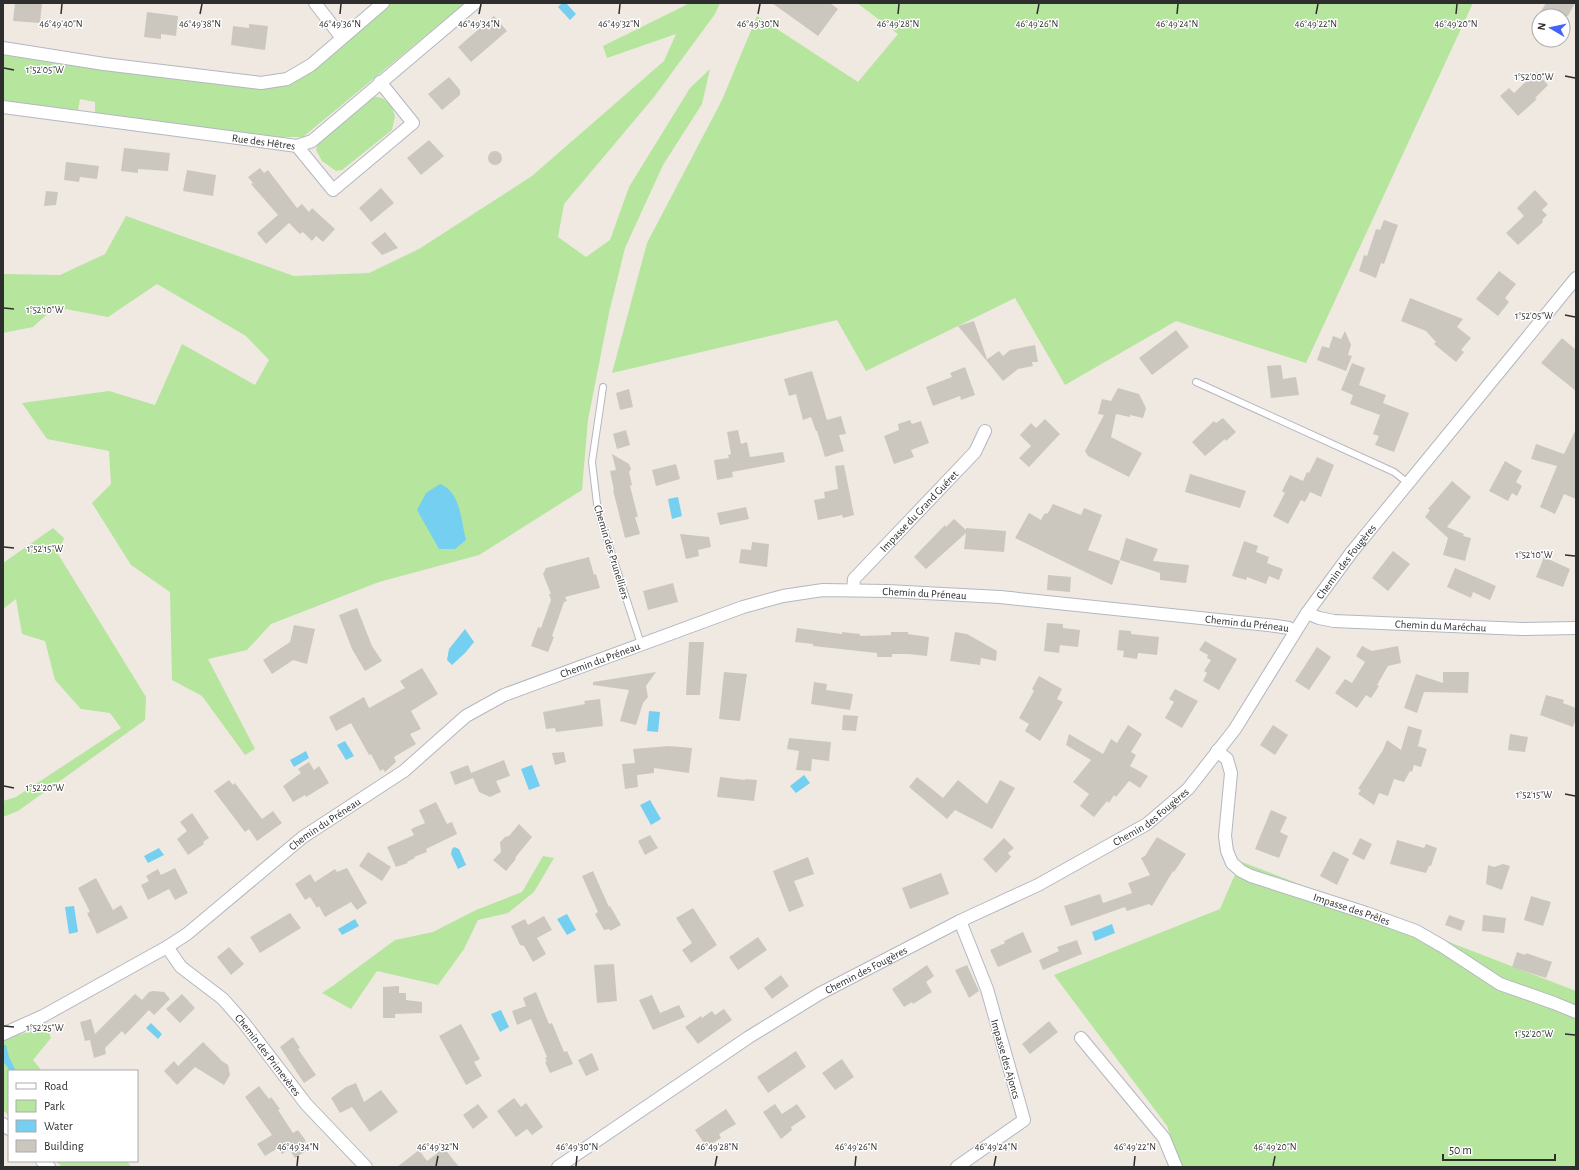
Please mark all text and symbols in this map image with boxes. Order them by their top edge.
north arrow [1531,8,1571,48]
text: 46°49'40"N [39,19,83,29]
text: 46°49'38"N [179,19,221,29]
text: 46°49'36"N [319,19,361,29]
text: 46°49'34"N [458,19,500,29]
text: 46°49'32"N [598,19,640,29]
text: 46°49'30"N [737,19,779,29]
text: 46°49'28"N [877,19,919,29]
text: 46°49'26"N [1016,19,1058,29]
text: 46°49'24"N [1156,19,1198,29]
text: 46°49'22"N [1295,19,1337,29]
text: 46°49'20"N [1434,19,1478,29]
text: N [1536,22,1548,31]
text: 1°52'05"W [26,65,64,75]
text: 1°52'00"W [1514,72,1554,82]
street label: Rue des Hêtres [231,132,296,152]
text: 1°52'10"W [26,305,64,315]
text: 1°52'05"W [1515,311,1553,321]
street label: Impasse du Grand Guéret [878,468,961,554]
street label: Chemin des Prunelliers [592,504,631,601]
street label: Chemin des Fougères [1314,522,1378,601]
text: 1°52'15"W [27,544,63,554]
text: 1°52'10"W [1515,550,1553,560]
street label: Chemin du Préneau [882,586,967,601]
street label: Chemin du Préneau [1204,614,1290,634]
street label: Chemin du Maréchau [1395,619,1487,633]
street label: Chemin du Préneau [559,640,642,680]
text: 1°52'20"W [26,783,64,793]
street label: Chemin des Fougères [1111,786,1191,848]
text: 1°52'15"W [1516,790,1552,800]
street label: Chemin du Préneau [287,796,363,853]
street label: Impasse des Prêles [1312,891,1391,927]
street label: Chemin des Fougères [823,944,909,996]
street label: Chemin des Primevères [233,1012,303,1098]
street label: Impasse des Ajoncs [989,1018,1022,1100]
text: 1°52'25"W [26,1023,64,1033]
text: 1°52'20"W [1515,1029,1553,1039]
legend [8,1070,138,1162]
text: Road [44,1080,68,1092]
text: Park [44,1100,65,1112]
text: Water [44,1120,73,1132]
scale bar [1443,1136,1555,1162]
text: Building [44,1140,84,1152]
text: 46°49'34"N [277,1142,319,1152]
text: 46°49'32"N [417,1142,459,1152]
text: 46°49'30"N [556,1142,598,1152]
text: 46°49'28"N [696,1142,738,1152]
text: 46°49'26"N [835,1142,877,1152]
text: 46°49'24"N [975,1142,1017,1152]
text: 46°49'22"N [1114,1142,1156,1152]
text: 46°49'20"N [1253,1142,1297,1152]
text: 50 m [1449,1144,1472,1156]

